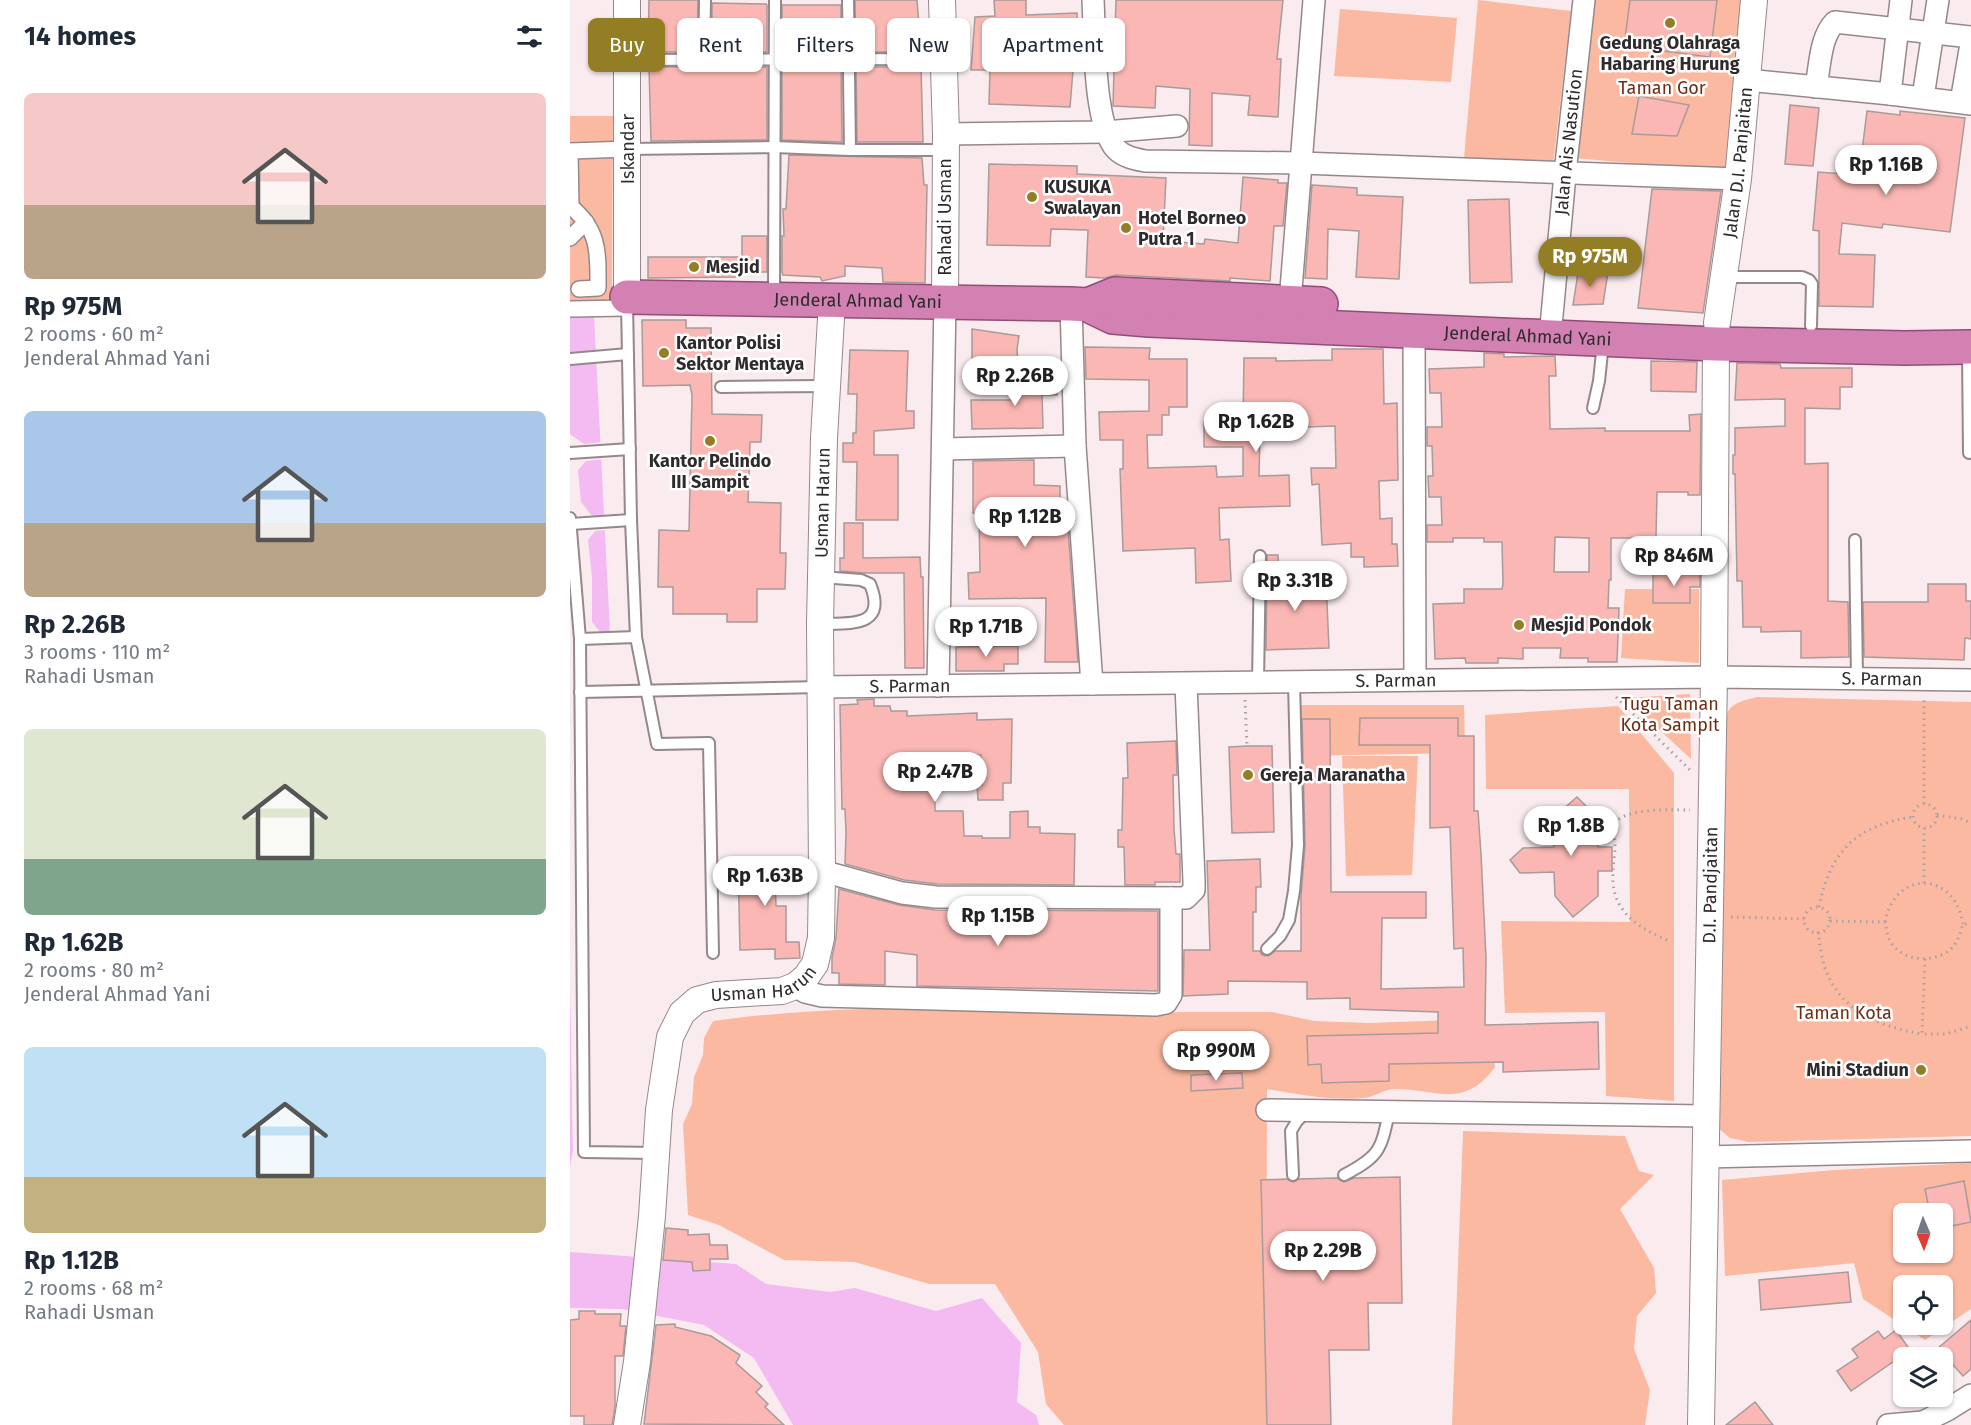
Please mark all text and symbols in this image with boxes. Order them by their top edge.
marker: Gedung Olahraga Habaring Hurung [1663,16,1677,30]
chip: Buy [588,18,665,72]
chip: Rent [677,18,763,72]
chip: Filters [775,18,875,72]
chip: New [887,18,970,72]
chip: Apartment [982,18,1125,72]
icon: filters [513,20,546,53]
text: 14 homes [24,21,136,52]
place label: Gedung Olahraga Habaring Hurung [1600,32,1741,75]
street label: Jalan Ais Nasution [1550,67,1587,216]
park label: Taman Gor [1618,77,1706,99]
street label: Jalan D.I. Panjaitan [1719,86,1757,239]
street label: Iskandar [617,114,639,184]
icon: home [231,132,339,240]
pin: Rp 1.16B [1824,145,1948,196]
text: Rp 1.16B [1849,152,1923,176]
street label: Rahadi Usman [934,158,956,276]
place label: KUSUKA Swalayan [1044,176,1121,219]
marker: KUSUKA Swalayan [1025,190,1039,204]
place label: Hotel Borneo Putra 1 [1138,207,1246,250]
marker: Hotel Borneo Putra 1 [1119,221,1133,235]
pin: Rp 975M [1535,237,1645,288]
text: Rp 975M [1552,244,1628,268]
place label: Mesjid [706,256,760,278]
marker: Mesjid [687,260,701,274]
street label: Jenderal Ahmad Yani [774,288,942,313]
text: Rp 975M [24,291,122,322]
street label: Jenderal Ahmad Yani [1443,321,1612,351]
text: 2 rooms · 60 m² [24,322,164,346]
place label: Kantor Polisi Sektor Mentaya [676,332,805,375]
text: Jenderal Ahmad Yani [24,346,211,370]
marker: Kantor Polisi Sektor Mentaya [657,346,671,360]
pin: Rp 2.26B [953,356,1077,407]
text: Rp 2.26B [976,363,1054,387]
pin: Rp 1.62B [1194,402,1318,453]
text: Rp 1.62B [1218,409,1294,433]
marker: Kantor Pelindo III Sampit [703,434,717,448]
street label: Usman Harun [810,447,835,558]
icon: home [231,450,339,558]
place label: Kantor Pelindo III Sampit [649,450,771,493]
pin: Rp 1.12B [963,497,1087,548]
text: Rp 1.12B [988,504,1062,528]
pin: Rp 846M [1619,536,1729,587]
text: Rp 846M [1635,543,1713,567]
pin: Rp 3.31B [1233,561,1357,612]
text: Rp 3.31B [1257,568,1333,592]
pin: Rp 1.71B [924,607,1048,658]
text: Rp 2.26B [24,609,126,640]
text: Rp 1.71B [949,614,1023,638]
place label: Mesjid Pondok [1531,614,1652,636]
marker: Mesjid Pondok [1512,618,1526,632]
text: 3 rooms · 110 m² [24,640,170,664]
text: Rahadi Usman [24,664,155,688]
street label: S. Parman [1841,667,1923,690]
street label: S. Parman [1355,669,1437,692]
street label: S. Parman [869,675,951,697]
park label: Tugu Taman Kota Sampit [1620,693,1720,736]
pin: Rp 2.47B [873,752,997,803]
text: Rp 2.47B [897,759,973,783]
place label: Gereja Maranatha [1260,764,1405,786]
icon: home [231,768,339,876]
marker: Gereja Maranatha [1241,768,1255,782]
pin: Rp 1.8B [1516,806,1626,857]
text: Rp 1.8B [1537,813,1605,837]
street label: D.I. Pandjaitan [1698,826,1722,944]
pin: Rp 1.63B [703,856,827,907]
text: Rp 1.63B [727,863,803,887]
pin: Rp 1.15B [936,896,1060,947]
text: Rp 1.15B [961,903,1035,927]
text: Rp 1.62B [24,927,124,958]
text: 2 rooms · 80 m² [24,958,164,982]
street label: Usman Harun [710,962,821,1006]
text: Jenderal Ahmad Yani [24,982,211,1006]
park label: Taman Kota [1796,1002,1892,1024]
pin: Rp 990M [1161,1031,1271,1082]
text: Rp 990M [1177,1038,1255,1062]
place label: Mini Stadiun [1807,1059,1909,1081]
marker: Mini Stadiun [1914,1063,1928,1077]
icon: home [231,1086,339,1194]
north arrow [1893,1203,1953,1263]
map controls [1893,1203,1953,1407]
pin: Rp 2.29B [1261,1231,1385,1282]
text: Rp 2.29B [1284,1238,1362,1262]
text: Rp 1.12B [24,1245,119,1276]
button: locate [1893,1275,1953,1335]
text: 2 rooms · 68 m² [24,1276,164,1300]
text: Rahadi Usman [24,1300,155,1324]
button: layers [1893,1347,1953,1407]

